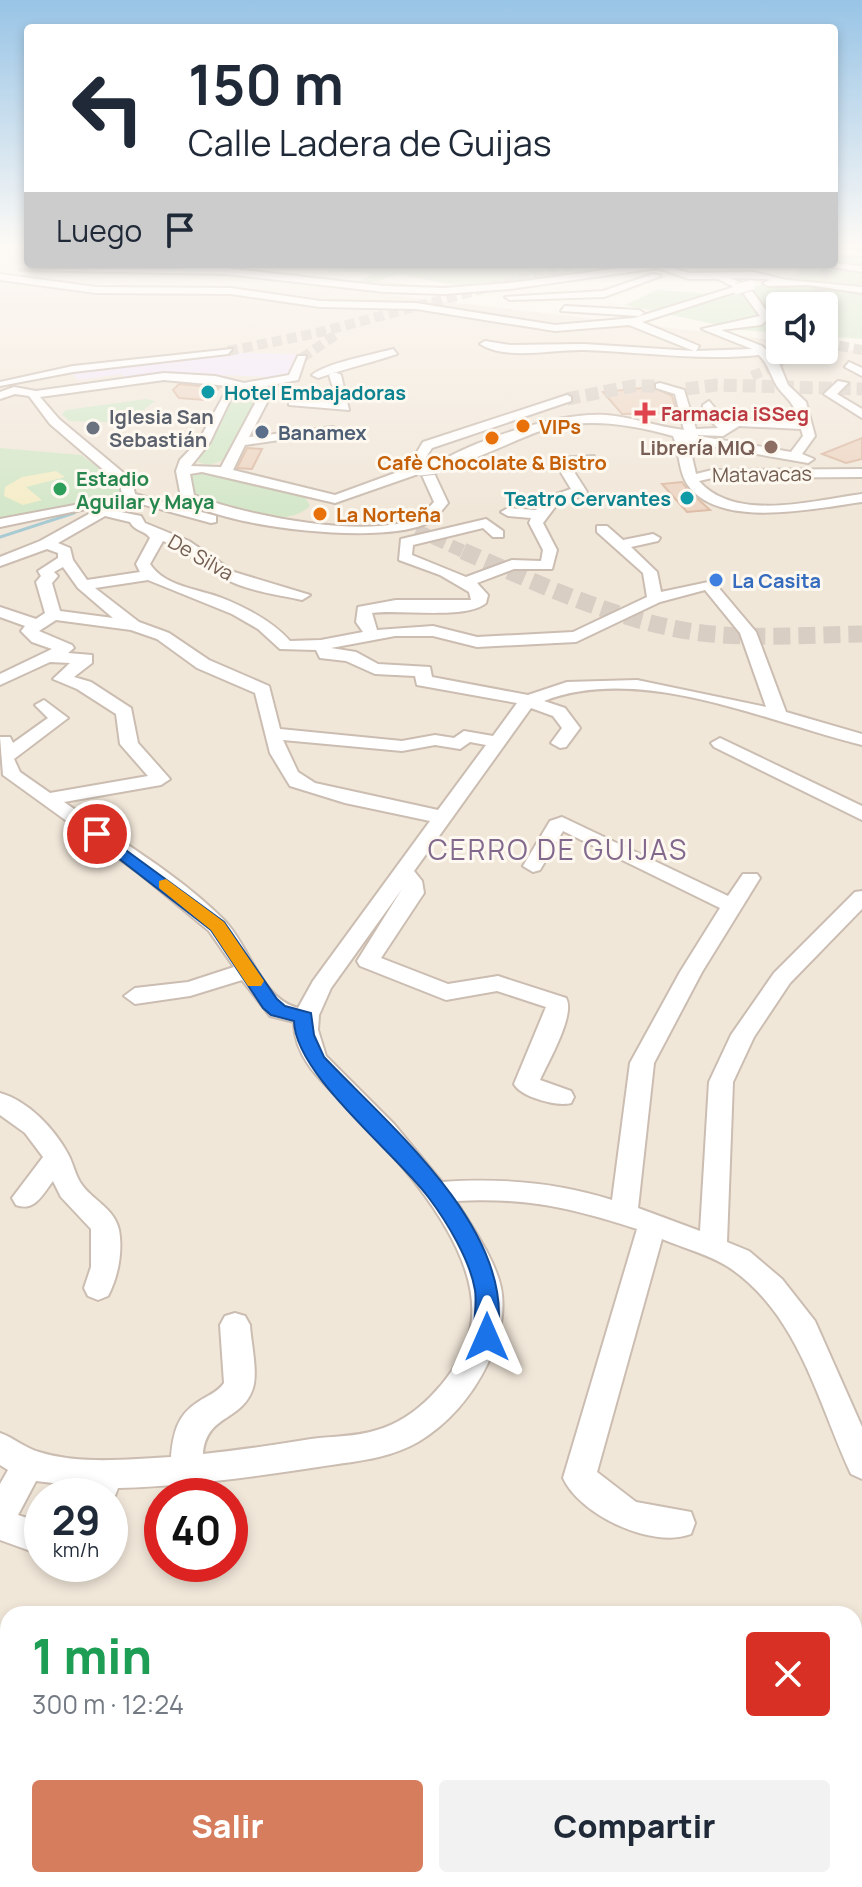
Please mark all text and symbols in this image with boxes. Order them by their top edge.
text: 150 m [188,45,344,122]
icon: left [56,56,160,160]
text: Calle Ladera de Guijas [188,118,552,167]
icon: arrive [158,208,202,252]
text: Luego [56,210,142,251]
map controls [766,292,838,364]
button: sound [766,292,838,364]
place label: Hotel Embajadoras [224,379,406,406]
marker: Hotel Embajadoras [199,383,217,401]
place label: Farmacia iSSeg [661,400,809,427]
place label: Iglesia San Sebastián [109,403,214,453]
marker: Farmacia iSSeg [636,404,654,422]
place label: VIPs [539,413,581,440]
marker: VIPs [514,417,532,435]
marker: Iglesia San Sebastián [84,419,102,437]
place label: Banamex [278,419,367,446]
marker: Banamex [253,423,271,441]
marker: Cafè Chocolate & Bistro [483,429,501,447]
place label: Librería MIQ [640,434,755,461]
marker: Librería MIQ [762,438,780,456]
place label: Cafè Chocolate & Bistro [377,449,607,476]
street label: Matavacas [712,460,812,488]
place label: Estadio Aguilar y Maya [76,465,214,515]
marker: Estadio Aguilar y Maya [51,480,69,498]
place label: Teatro Cervantes [504,485,671,512]
marker: Teatro Cervantes [678,489,696,507]
place label: La Norteña [336,501,441,528]
marker: La Norteña [311,505,329,523]
street label: De Silva [163,527,239,587]
place label: La Casita [732,567,821,594]
marker: La Casita [707,571,725,589]
pin [63,800,131,868]
icon: arrive [75,812,119,856]
district label: CERRO DE GUIJAS [428,830,688,868]
position arrow [445,1295,529,1379]
speed limit sign: 40 [144,1478,248,1582]
text: 29 [52,1492,100,1547]
text: km/h [53,1536,99,1563]
text: 1 min [32,1623,152,1688]
button: close [746,1632,830,1716]
text: 300 m · 12:24 [32,1686,184,1722]
button: Salir [32,1780,423,1872]
button: Compartir [439,1780,830,1872]

